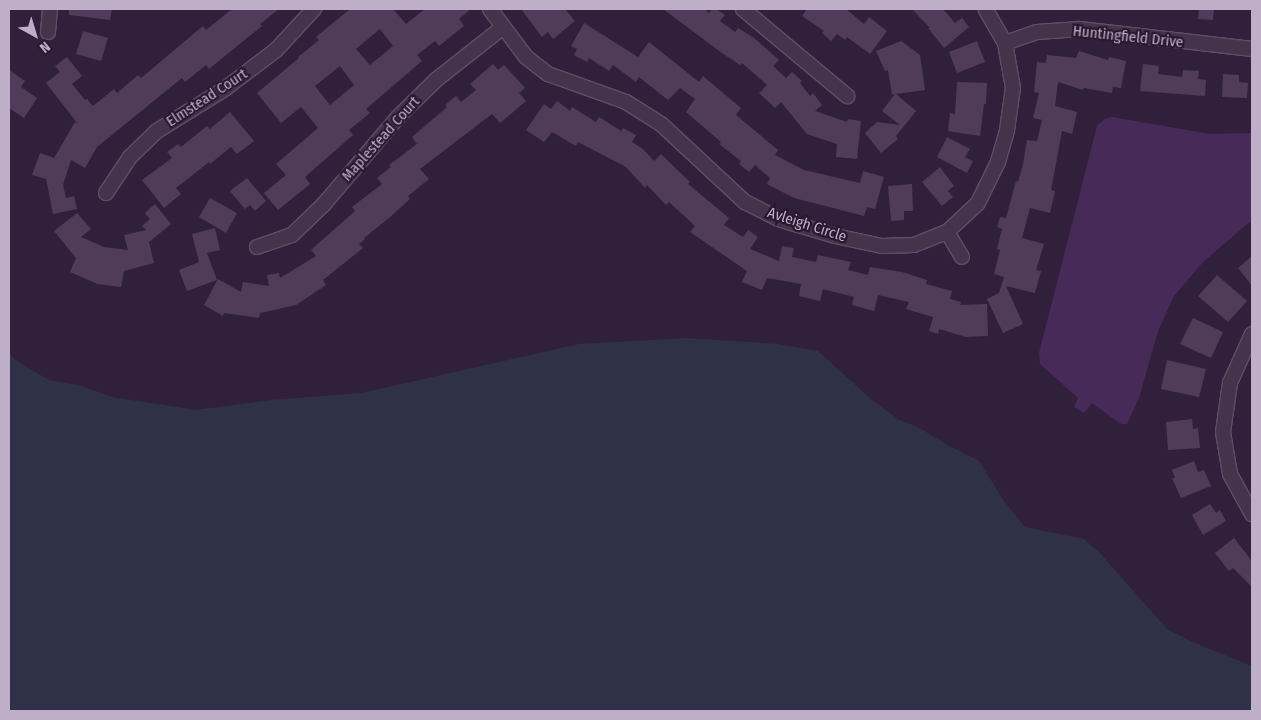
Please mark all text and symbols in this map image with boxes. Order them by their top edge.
north arrow [10,10,60,60]
street label: Huntingfield Drive [1072,22,1184,52]
text: N [36,38,53,56]
street label: Elmstead Court [163,65,251,131]
street label: Maplestead Court [338,93,424,185]
street label: Avleigh Circle [765,204,849,246]

